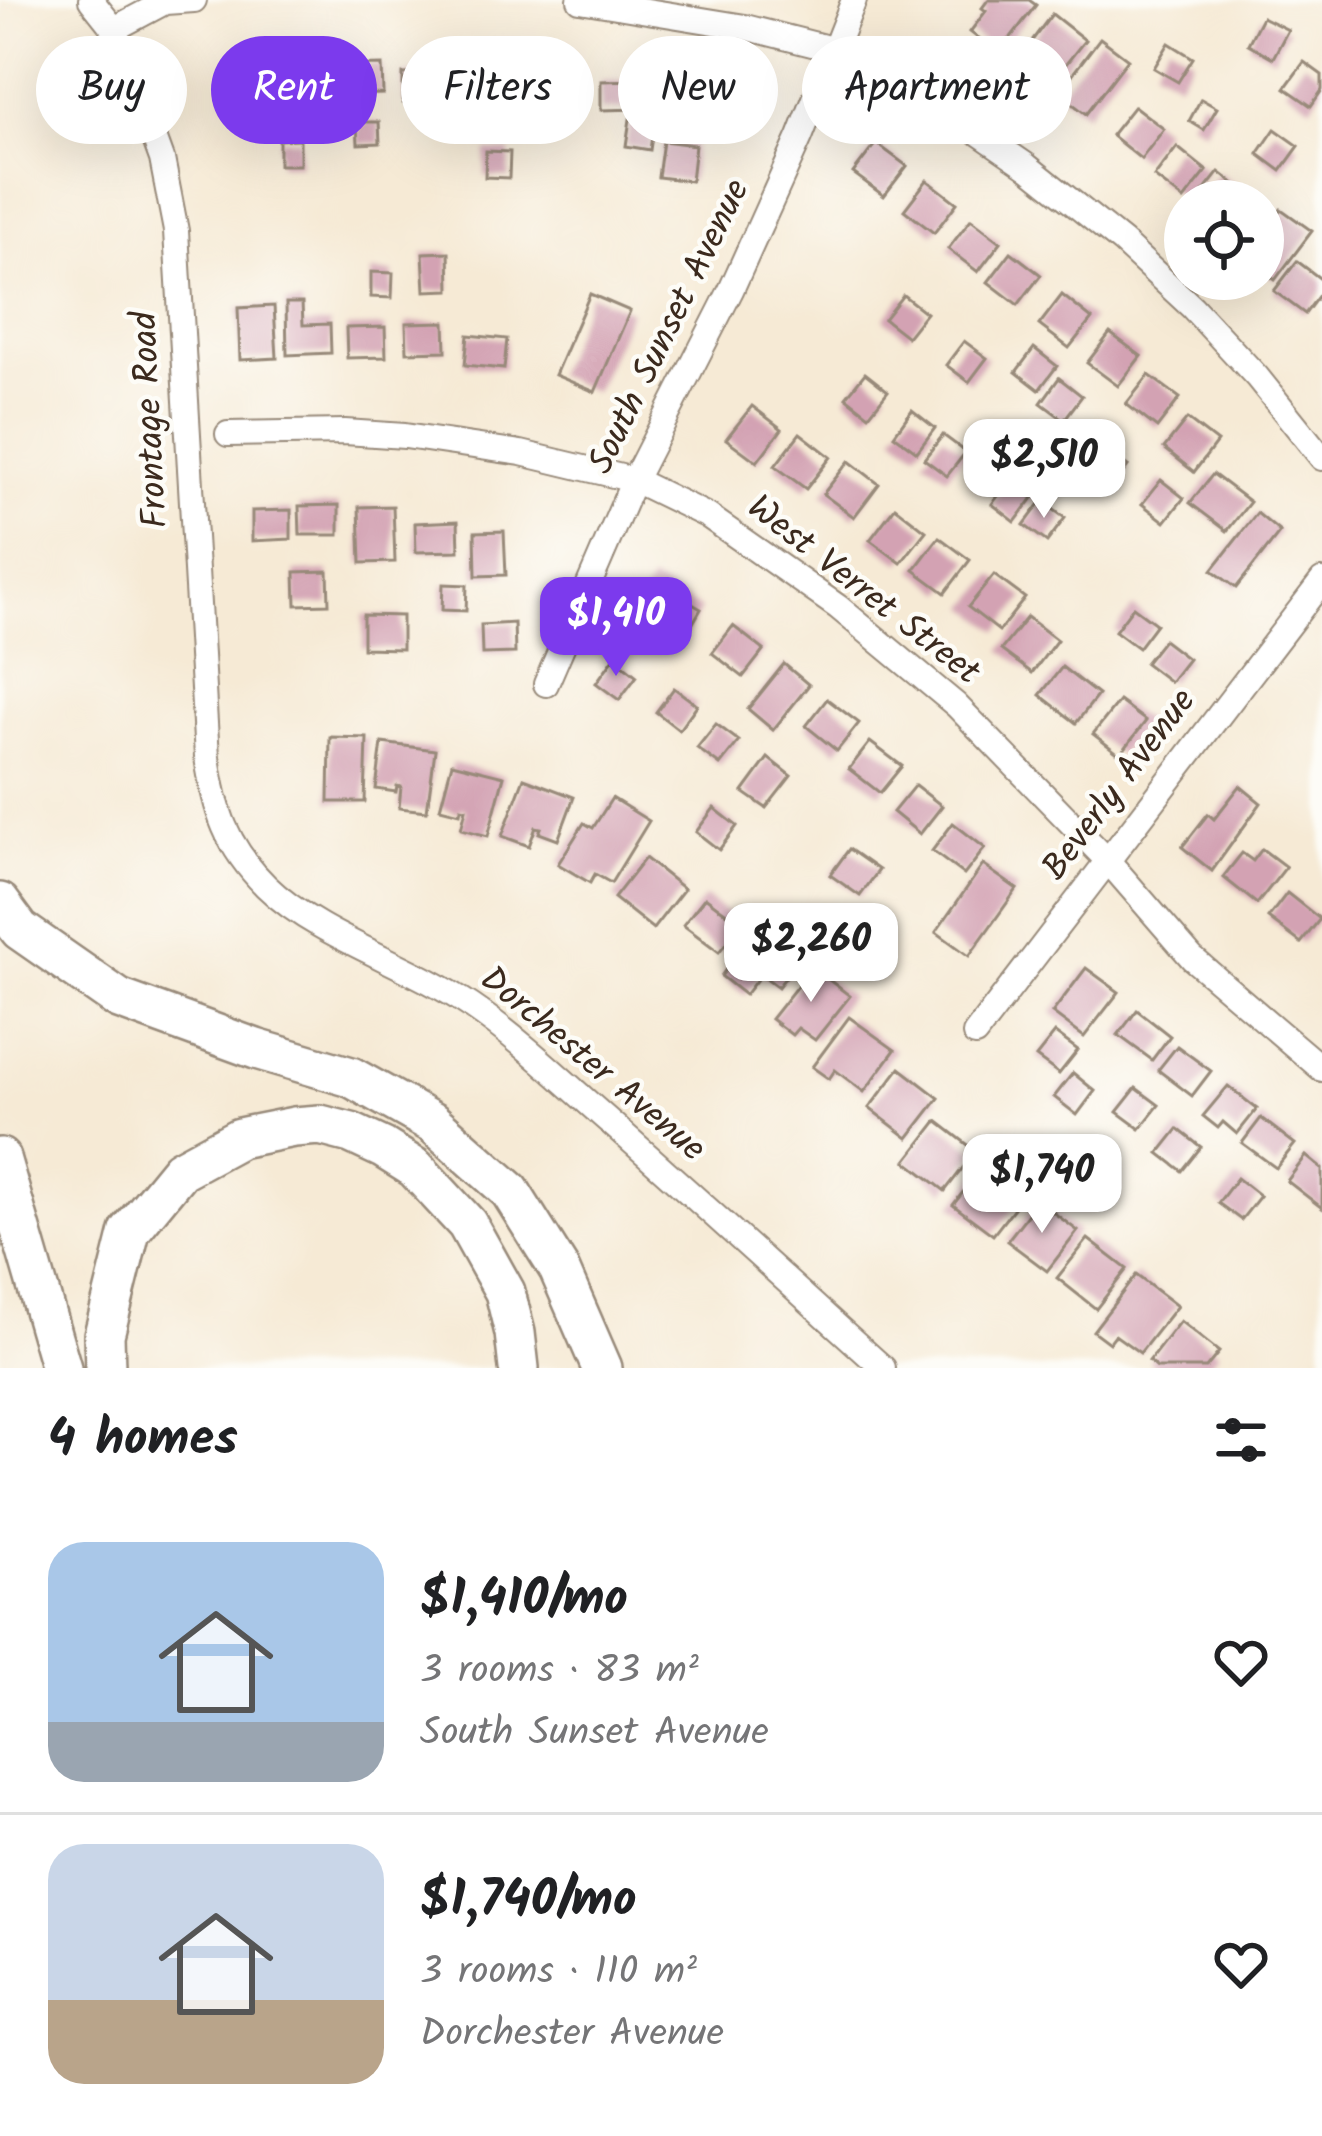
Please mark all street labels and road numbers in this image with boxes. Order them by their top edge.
street label: South Sunset Avenue [574,170,766,484]
street label: Frontage Road [117,309,185,530]
street label: West Verret Street [734,481,993,701]
street label: Beverly Avenue [1028,677,1212,893]
street label: Dorchester Avenue [466,953,718,1177]

